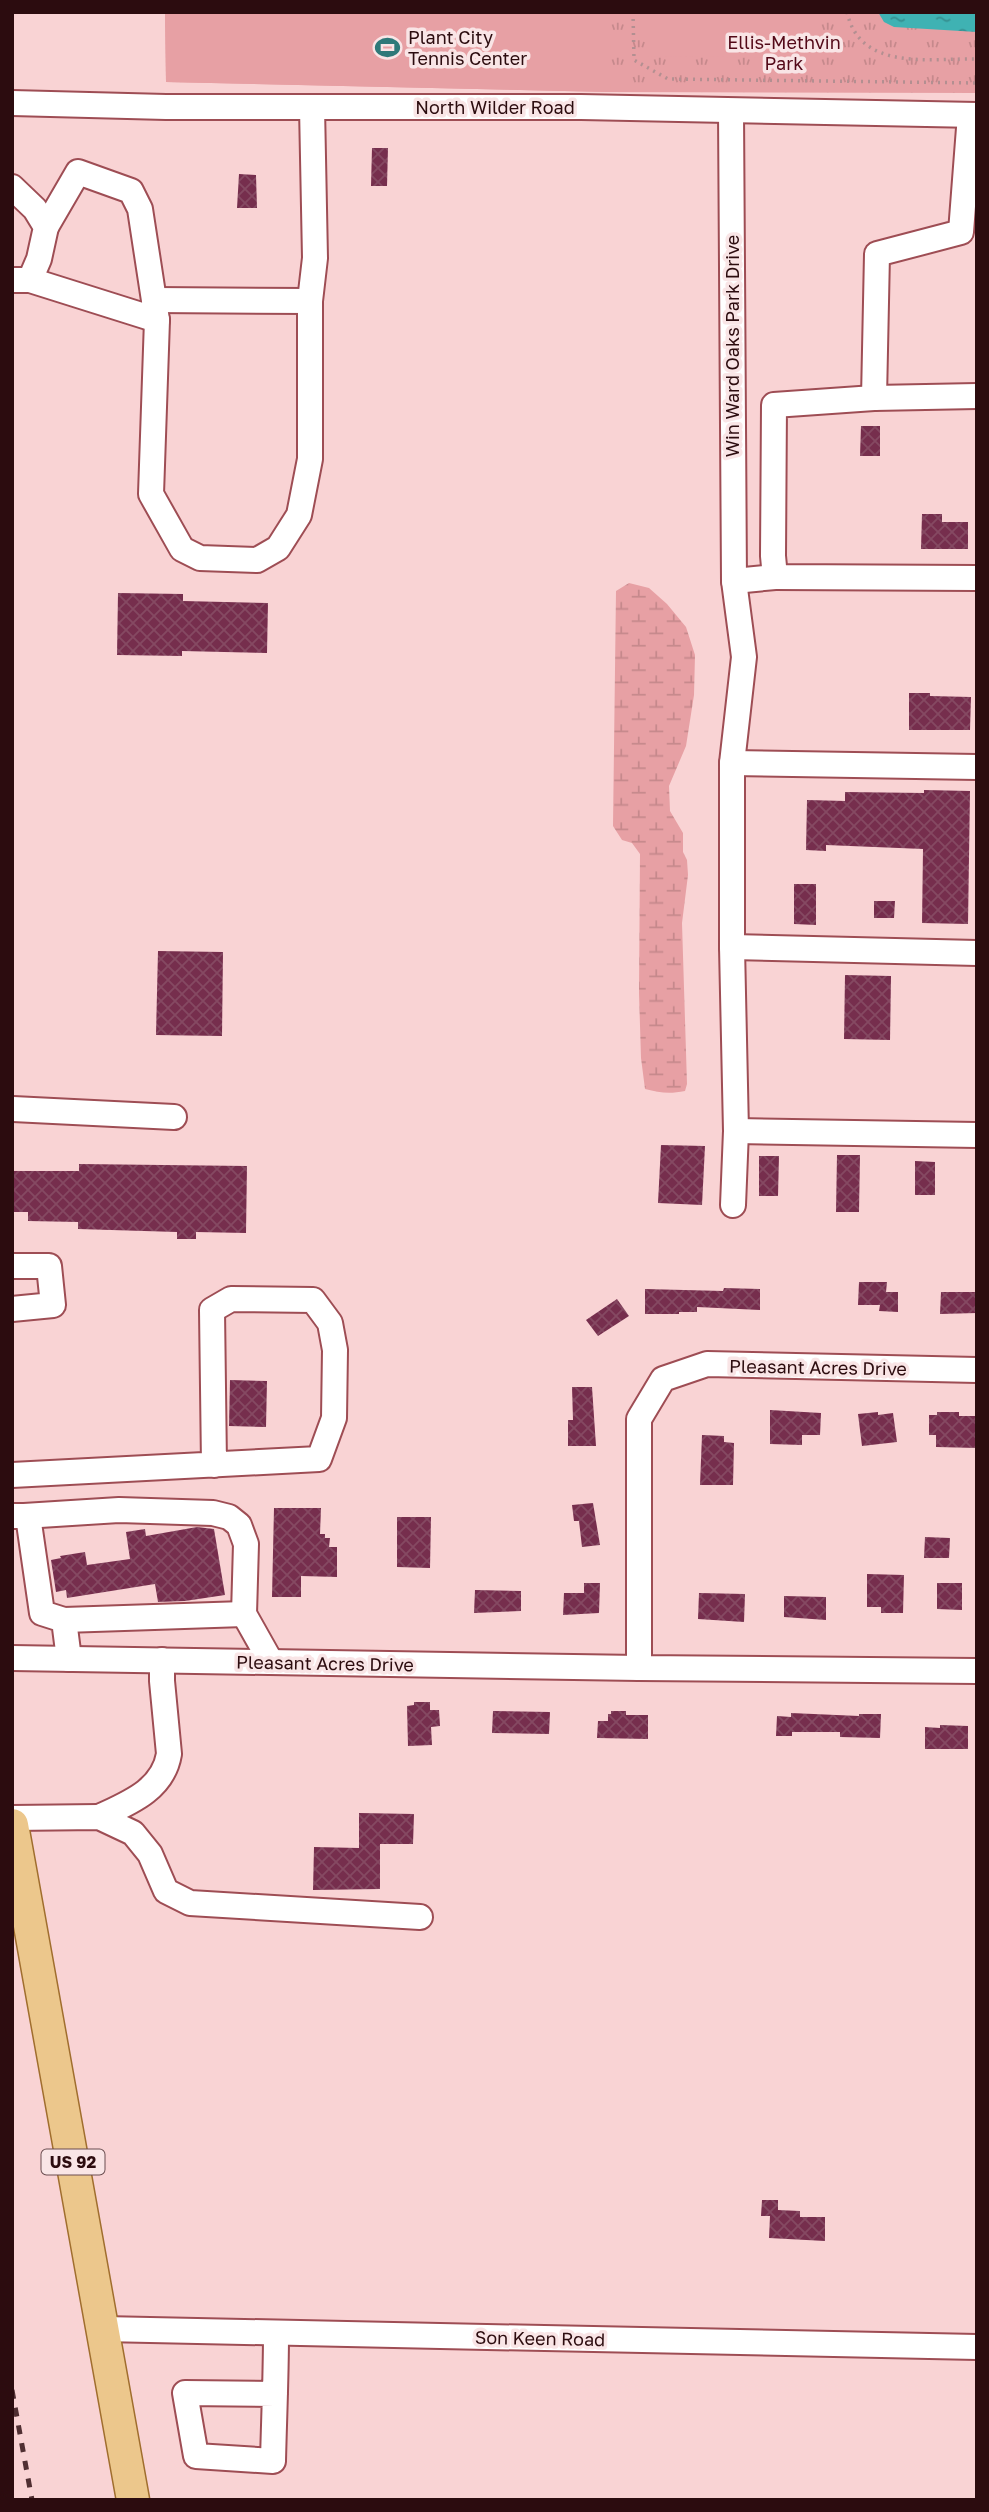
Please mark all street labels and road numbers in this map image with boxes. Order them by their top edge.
street label: North Wilder Road [415,96,575,118]
street label: Win Ward Oaks Park Drive [721,235,743,457]
street label: Pleasant Acres Drive [729,1354,907,1380]
street label: Pleasant Acres Drive [236,1650,414,1676]
road number: US 92 [42,2150,104,2174]
street label: Son Keen Road [475,2326,605,2350]

